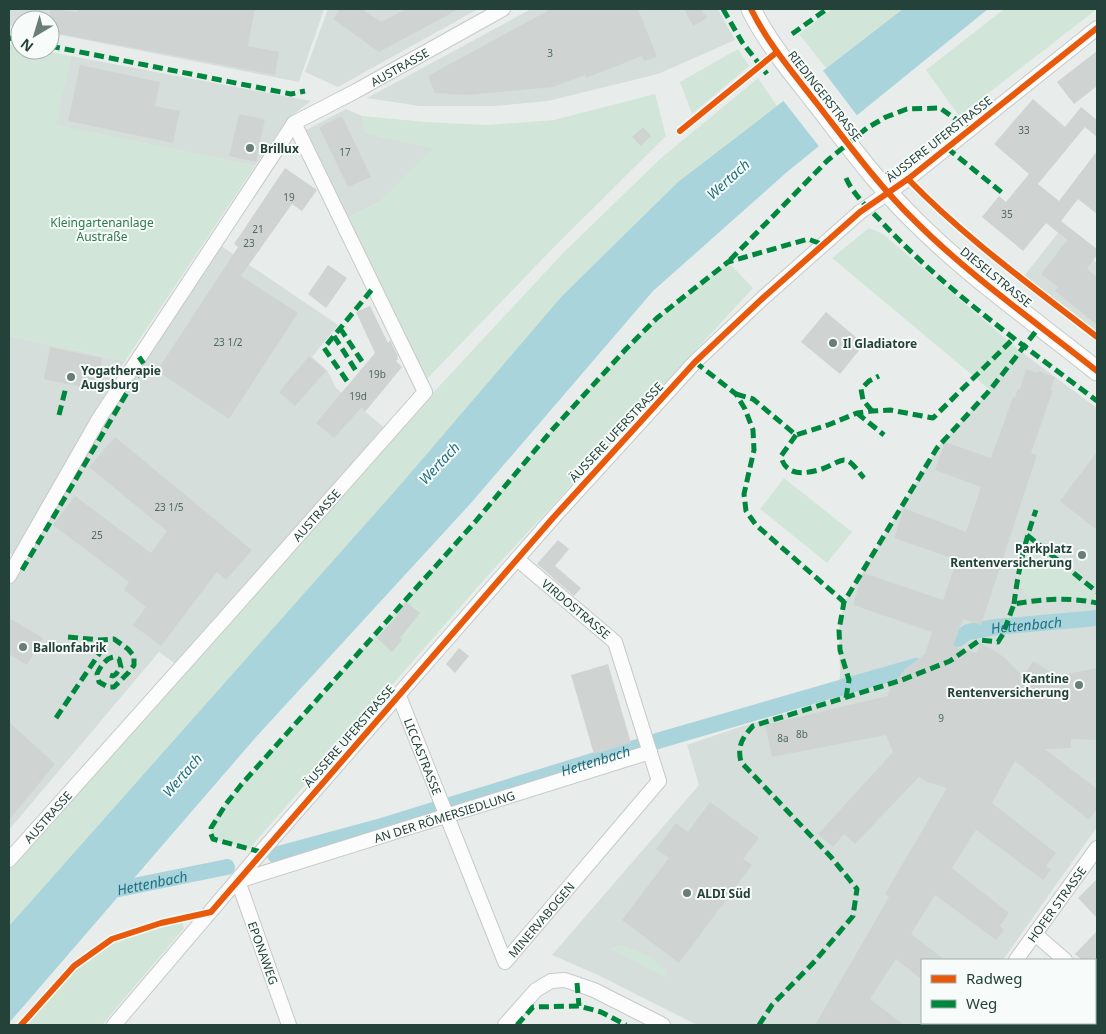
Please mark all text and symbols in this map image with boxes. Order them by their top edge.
north arrow [10,10,60,60]
text: N [16,35,37,57]
street label: AUSTRASSE [367,44,432,90]
house number: 3 [547,46,553,60]
street label: RIEDINGERSTRASSE [784,47,866,145]
street label: ÄUSSERE UFERSTRASSE [882,92,996,186]
house number: 33 [1018,123,1030,137]
place label: Brillux [260,140,299,157]
marker: Brillux [244,142,256,154]
house number: 17 [339,145,351,159]
water label: Wertach [703,155,753,203]
house number: 19 [283,190,295,204]
house number: 35 [1001,207,1013,221]
park label: Kleingartenanlage Austraße [50,214,154,245]
house number: 21 [252,222,264,236]
house number: 23 [243,236,255,250]
street label: DIESELSTRASSE [957,243,1035,311]
house number: 23 1/2 [213,335,243,349]
place label: Il Gladiatore [843,335,917,352]
marker: Il Gladiatore [827,337,839,349]
place label: Yogatherapie Augsburg [81,362,161,393]
house number: 19b [368,367,386,381]
marker: Yogatherapie Augsburg [65,371,77,383]
street label: ÄUSSERE UFERSTRASSE [565,378,667,486]
house number: 19d [349,389,367,403]
water label: Wertach [415,438,463,488]
street label: AUSTRASSE [288,485,344,545]
house number: 23 1/5 [154,500,184,514]
house number: 25 [91,528,103,542]
place label: Parkplatz Rentenversicherung [950,540,1072,571]
marker: Parkplatz Rentenversicherung [1076,549,1088,561]
street label: VIRDOSTRASSE [538,575,614,643]
water label: Hettenbach [989,612,1063,637]
place label: Ballonfabrik [33,639,107,656]
marker: Ballonfabrik [17,641,29,653]
place label: Kantine Rentenversicherung [947,670,1069,701]
marker: Kantine Rentenversicherung [1073,679,1085,691]
street label: ÄUSSERE UFERSTRASSE [300,681,398,791]
house number: 9 [938,711,944,725]
street label: LICCASTRASSE [400,715,446,797]
house number: 8b [796,727,808,741]
house number: 8a [777,731,789,745]
water label: Hettenbach [558,741,632,780]
water label: Wertach [158,749,206,801]
street label: AN DER RÖMERSIEDLUNG [372,786,517,846]
street label: AUSTRASSE [20,787,76,847]
street label: HOFER STRASSE [1023,863,1090,946]
water label: Hettenbach [115,866,189,899]
street label: MINERVABOGEN [504,878,578,961]
place label: ALDI Süd [697,885,751,902]
marker: ALDI Süd [681,887,693,899]
street label: EPONAWEG [244,919,282,987]
legend [921,959,1096,1024]
text: Radweg [966,968,1022,988]
text: Weg [966,993,997,1013]

